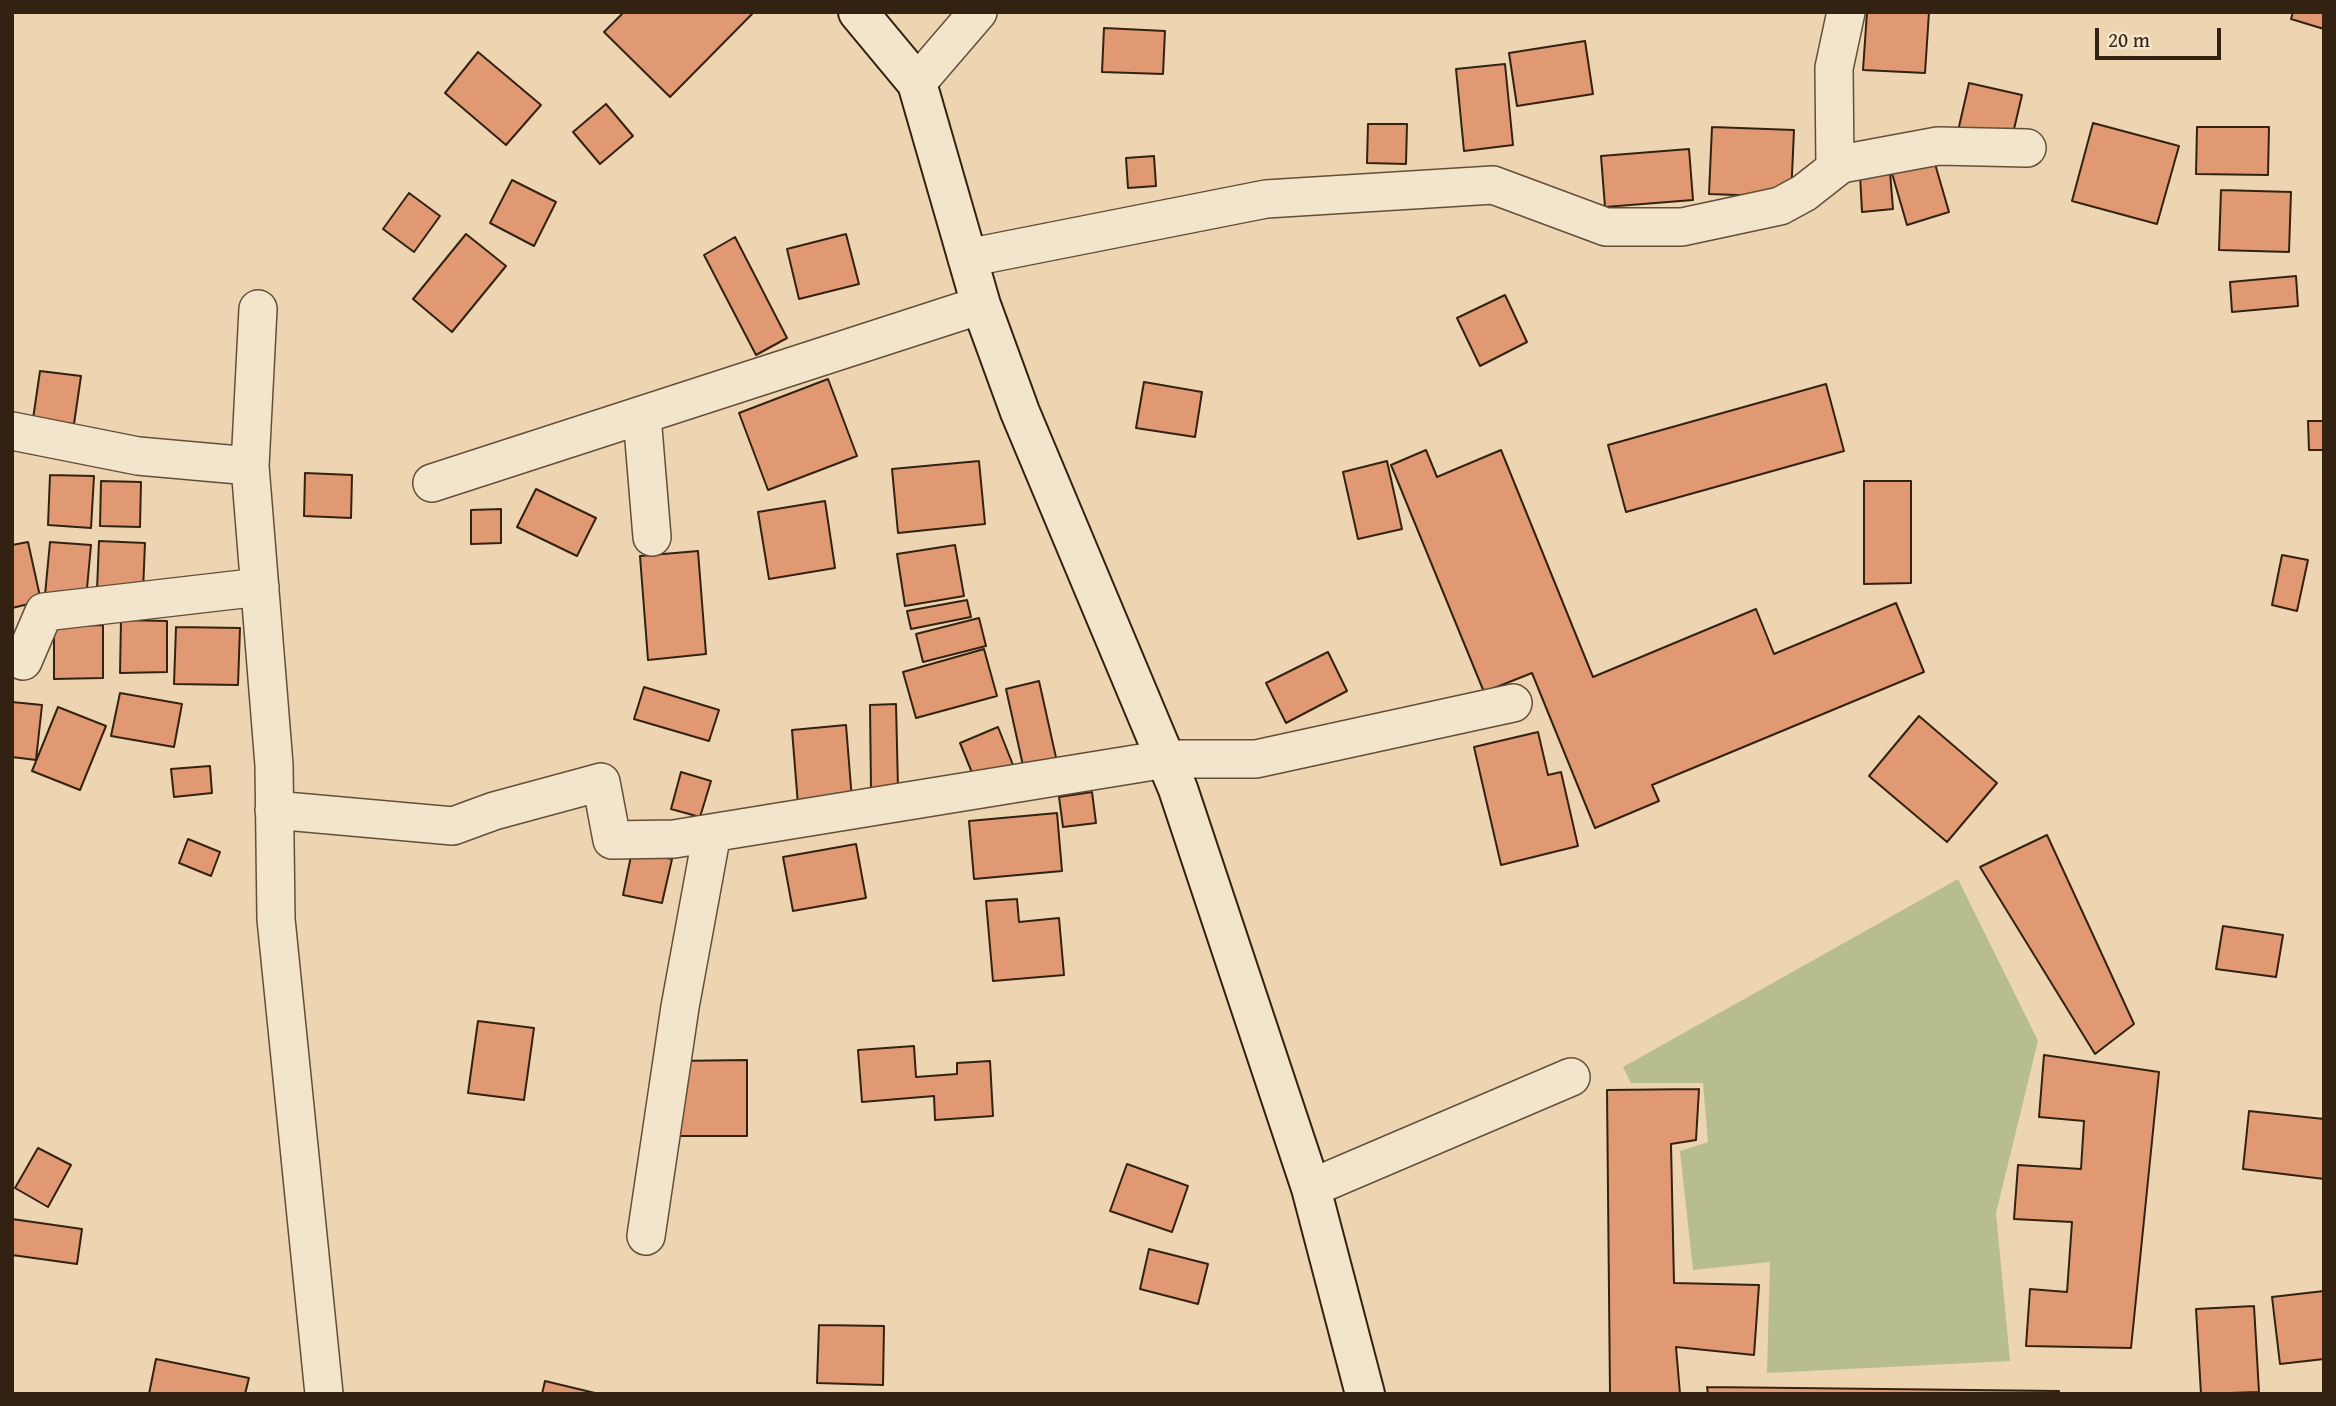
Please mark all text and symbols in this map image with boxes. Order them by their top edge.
scale bar [2098,14,2224,58]
text: 20 m [2108,24,2150,55]

